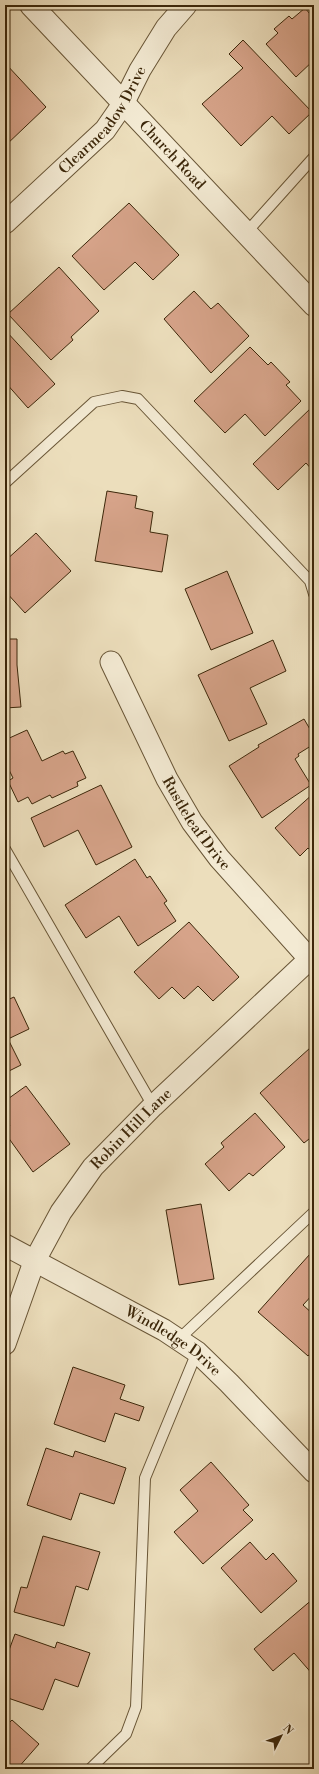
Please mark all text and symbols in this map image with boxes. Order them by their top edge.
street label: Clearmeadow Drive [55,63,151,178]
street label: Church Road [135,116,210,194]
street label: Rustleleaf Drive [158,773,235,875]
street label: Robin Hill Lane [87,1084,176,1174]
street label: Windledge Drive [121,1302,225,1380]
north arrow [261,1716,301,1756]
text: N [280,1722,296,1738]

